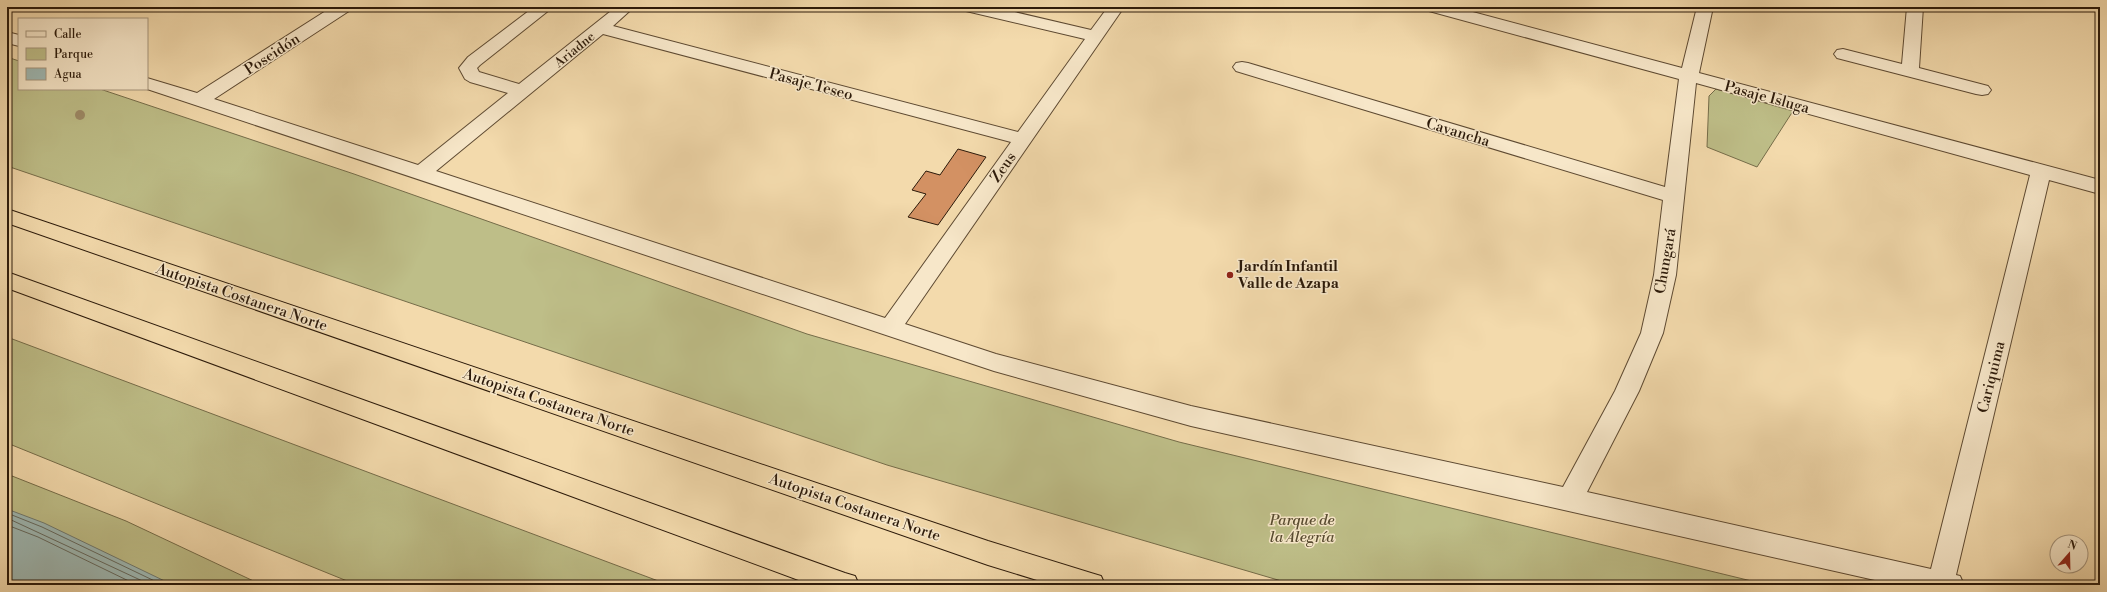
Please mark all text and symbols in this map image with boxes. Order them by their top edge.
legend [18,18,148,90]
text: Calle [54,27,81,42]
street label: Ariadne [550,28,598,72]
street label: Poseidón [241,29,304,79]
text: Parque [54,47,93,62]
street label: Pasaje Teseo [767,64,855,105]
text: Agua [53,67,83,82]
street label: Pasaje Isluga [1722,77,1812,118]
street label: Cavancha [1424,114,1492,151]
street label: Zeus [986,149,1021,186]
street label: Chungará [1650,226,1681,295]
place label: Jardín Infantil Valle de Azapa [1236,257,1340,293]
street label: Autopista Costanera Norte [153,259,330,336]
marker: Jardín Infantil Valle de Azapa [1225,270,1235,280]
street label: Cariquima [1973,339,2010,415]
street label: Autopista Costanera Norte [460,364,637,441]
street label: Autopista Costanera Norte [766,469,943,546]
park label: Parque de la Alegría [1269,511,1335,547]
north arrow [2049,534,2089,574]
text: N [2066,537,2079,554]

